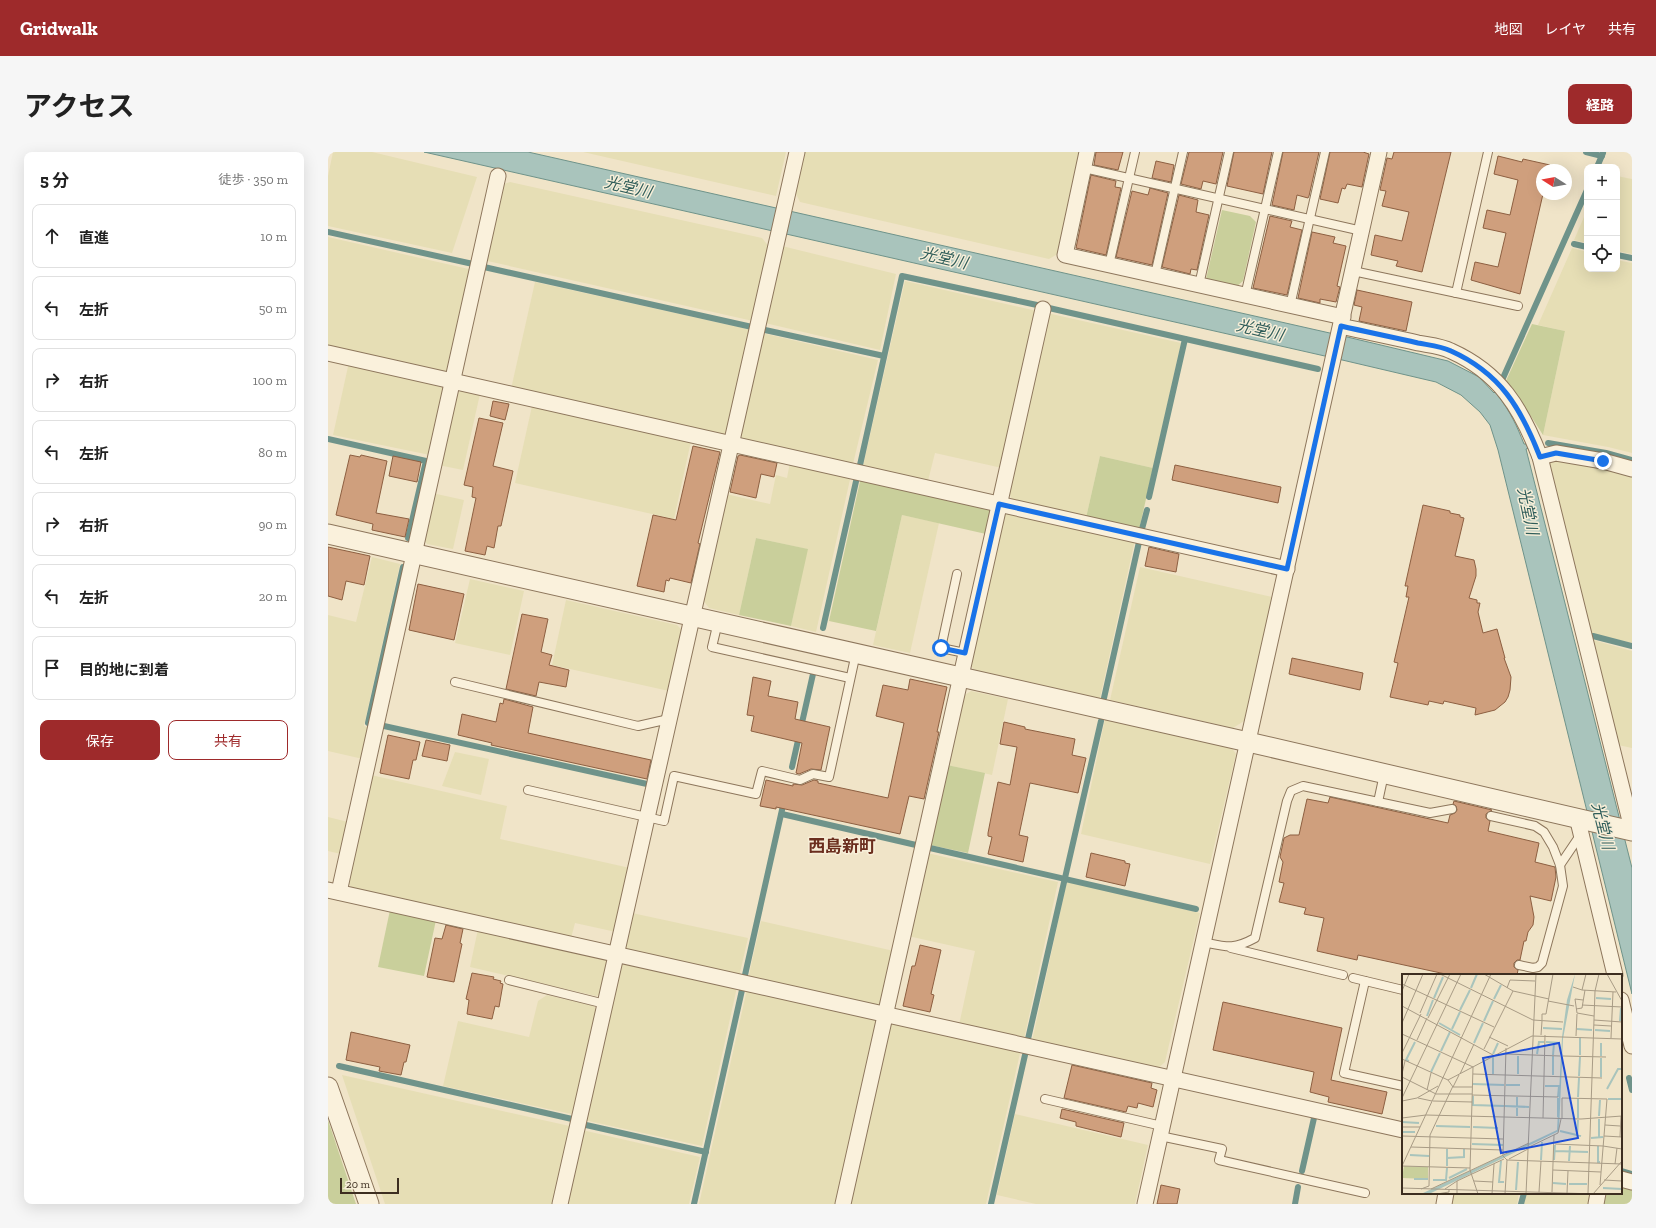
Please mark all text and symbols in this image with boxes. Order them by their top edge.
text: Gridwalk [20,17,98,40]
text: 地図 [1494,21,1522,38]
text: レイヤ [1544,21,1586,38]
text: 共有 [1608,21,1636,38]
button: 経路 [1568,84,1632,124]
text: アクセス [24,90,135,123]
north arrow [1536,164,1572,200]
map controls [1584,164,1620,272]
button: + [1584,164,1620,200]
text: 5 分 [40,170,69,190]
text: 徒歩 · 350 m [219,172,288,187]
water label: 光堂川 [602,172,655,202]
button: − [1584,200,1620,236]
icon: ahead [41,225,63,247]
text: 直進 [79,229,109,247]
text: 10 m [260,229,287,244]
button: locate [1584,236,1620,272]
water label: 光堂川 [918,243,971,273]
icon: left [41,297,63,319]
text: 左折 [79,301,109,319]
text: 50 m [259,301,287,316]
water label: 光堂川 [1234,315,1287,345]
icon: right [41,369,63,391]
text: 右折 [79,373,109,391]
text: 100 m [253,373,287,388]
icon: left [41,441,63,463]
text: 左折 [79,445,109,463]
text: 80 m [258,445,287,460]
route end [1594,452,1612,470]
water label: 光堂川 [1514,486,1543,538]
icon: right [41,513,63,535]
text: 右折 [79,517,109,535]
text: 90 m [258,517,287,532]
icon: left [41,585,63,607]
text: 左折 [79,589,109,607]
text: 20 m [259,589,287,604]
route start [932,639,950,657]
icon: arrive [41,657,63,679]
text: 目的地に到着 [79,661,169,679]
button: 保存 [40,720,160,760]
button: 共有 [168,720,288,760]
water label: 光堂川 [1588,800,1619,854]
district label: 西島新町 [808,836,876,856]
inset map [1402,974,1622,1194]
scale bar [340,1176,399,1195]
text: 20 m [346,1178,370,1191]

